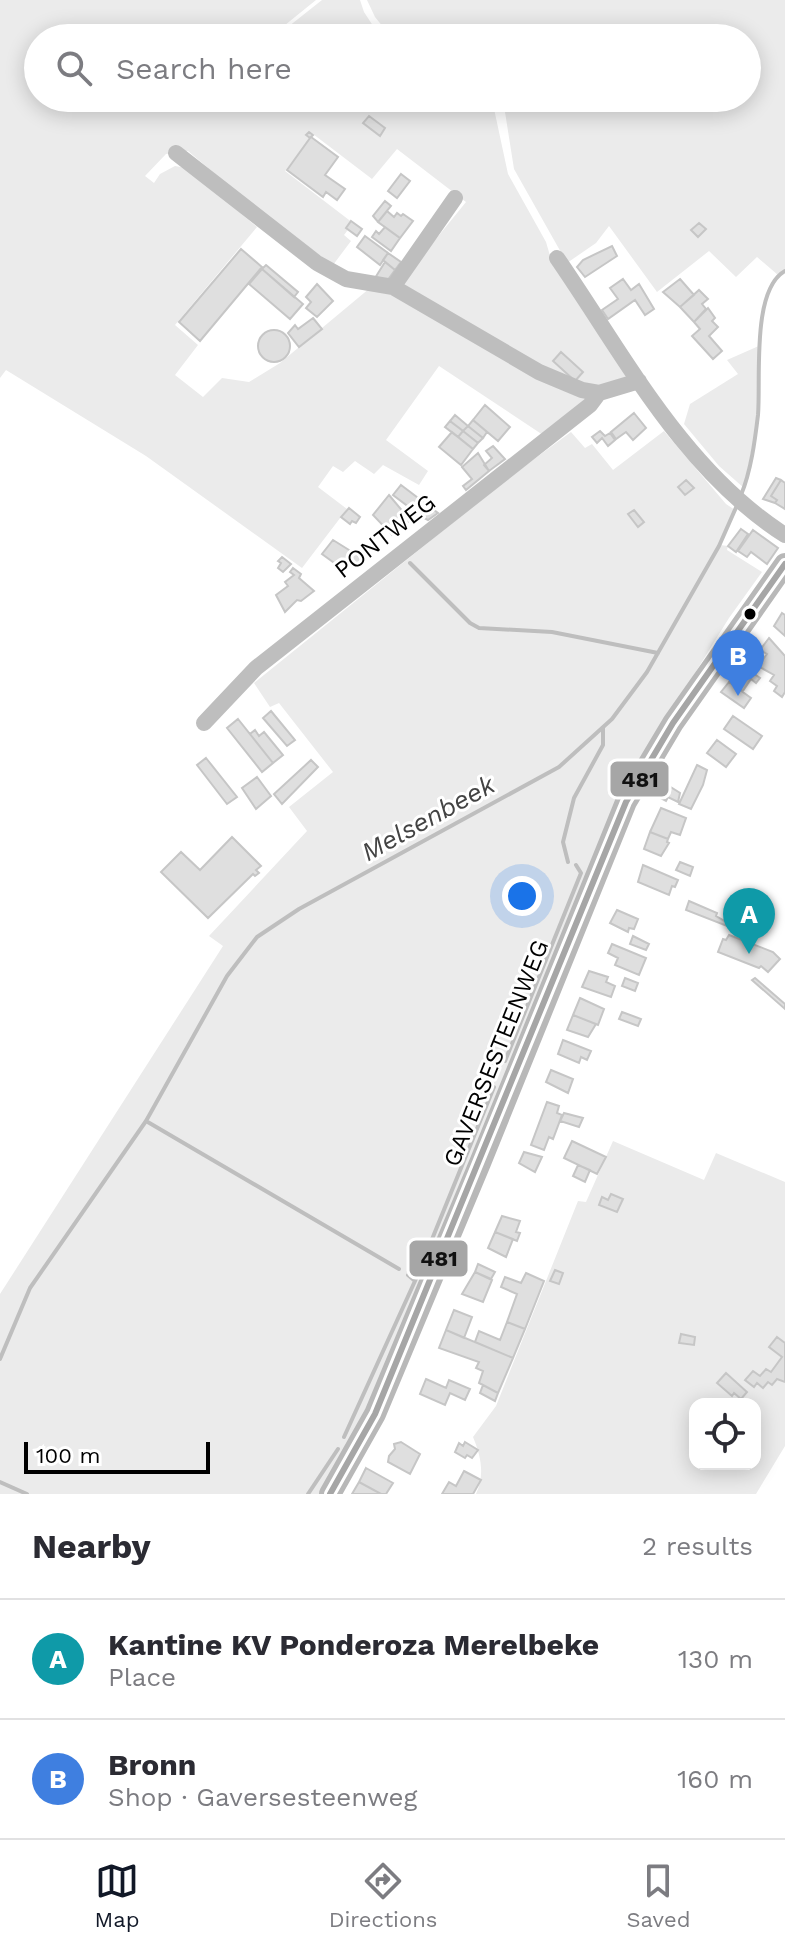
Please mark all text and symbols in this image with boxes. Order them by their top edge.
search box [24,24,761,112]
icon: search [52,46,96,90]
text: Search here [116,51,292,86]
street label: PONTWEG [329,488,441,584]
unlabelled marker [742,606,758,622]
pin: B [712,630,764,696]
line badge: 481 [609,760,670,798]
text: 481 [621,767,659,792]
water label: Melsenbeek [356,769,501,867]
your location [502,876,542,916]
pin: A [723,888,775,954]
street label: GAVERSESTEENWEG [438,936,554,1170]
line badge: 481 [408,1239,469,1278]
text: 481 [420,1246,458,1271]
map controls [689,1398,761,1470]
button: locate [689,1398,761,1470]
scale bar [24,1438,210,1474]
text: 100 m [36,1443,100,1468]
text: Nearby [32,1526,151,1566]
text: 2 results [642,1531,753,1561]
text: Kantine KV Ponderoza Merelbeke [108,1627,599,1662]
text: A [49,1644,67,1674]
text: 130 m [678,1644,753,1674]
text: Place [108,1662,176,1692]
text: Bronn [108,1747,196,1782]
text: B [49,1764,67,1794]
text: 160 m [677,1764,753,1794]
text: Shop · Gaversesteenweg [108,1782,417,1812]
tab: Map [95,1859,139,1932]
tab: Directions [329,1859,437,1932]
tab: Saved [627,1859,690,1932]

